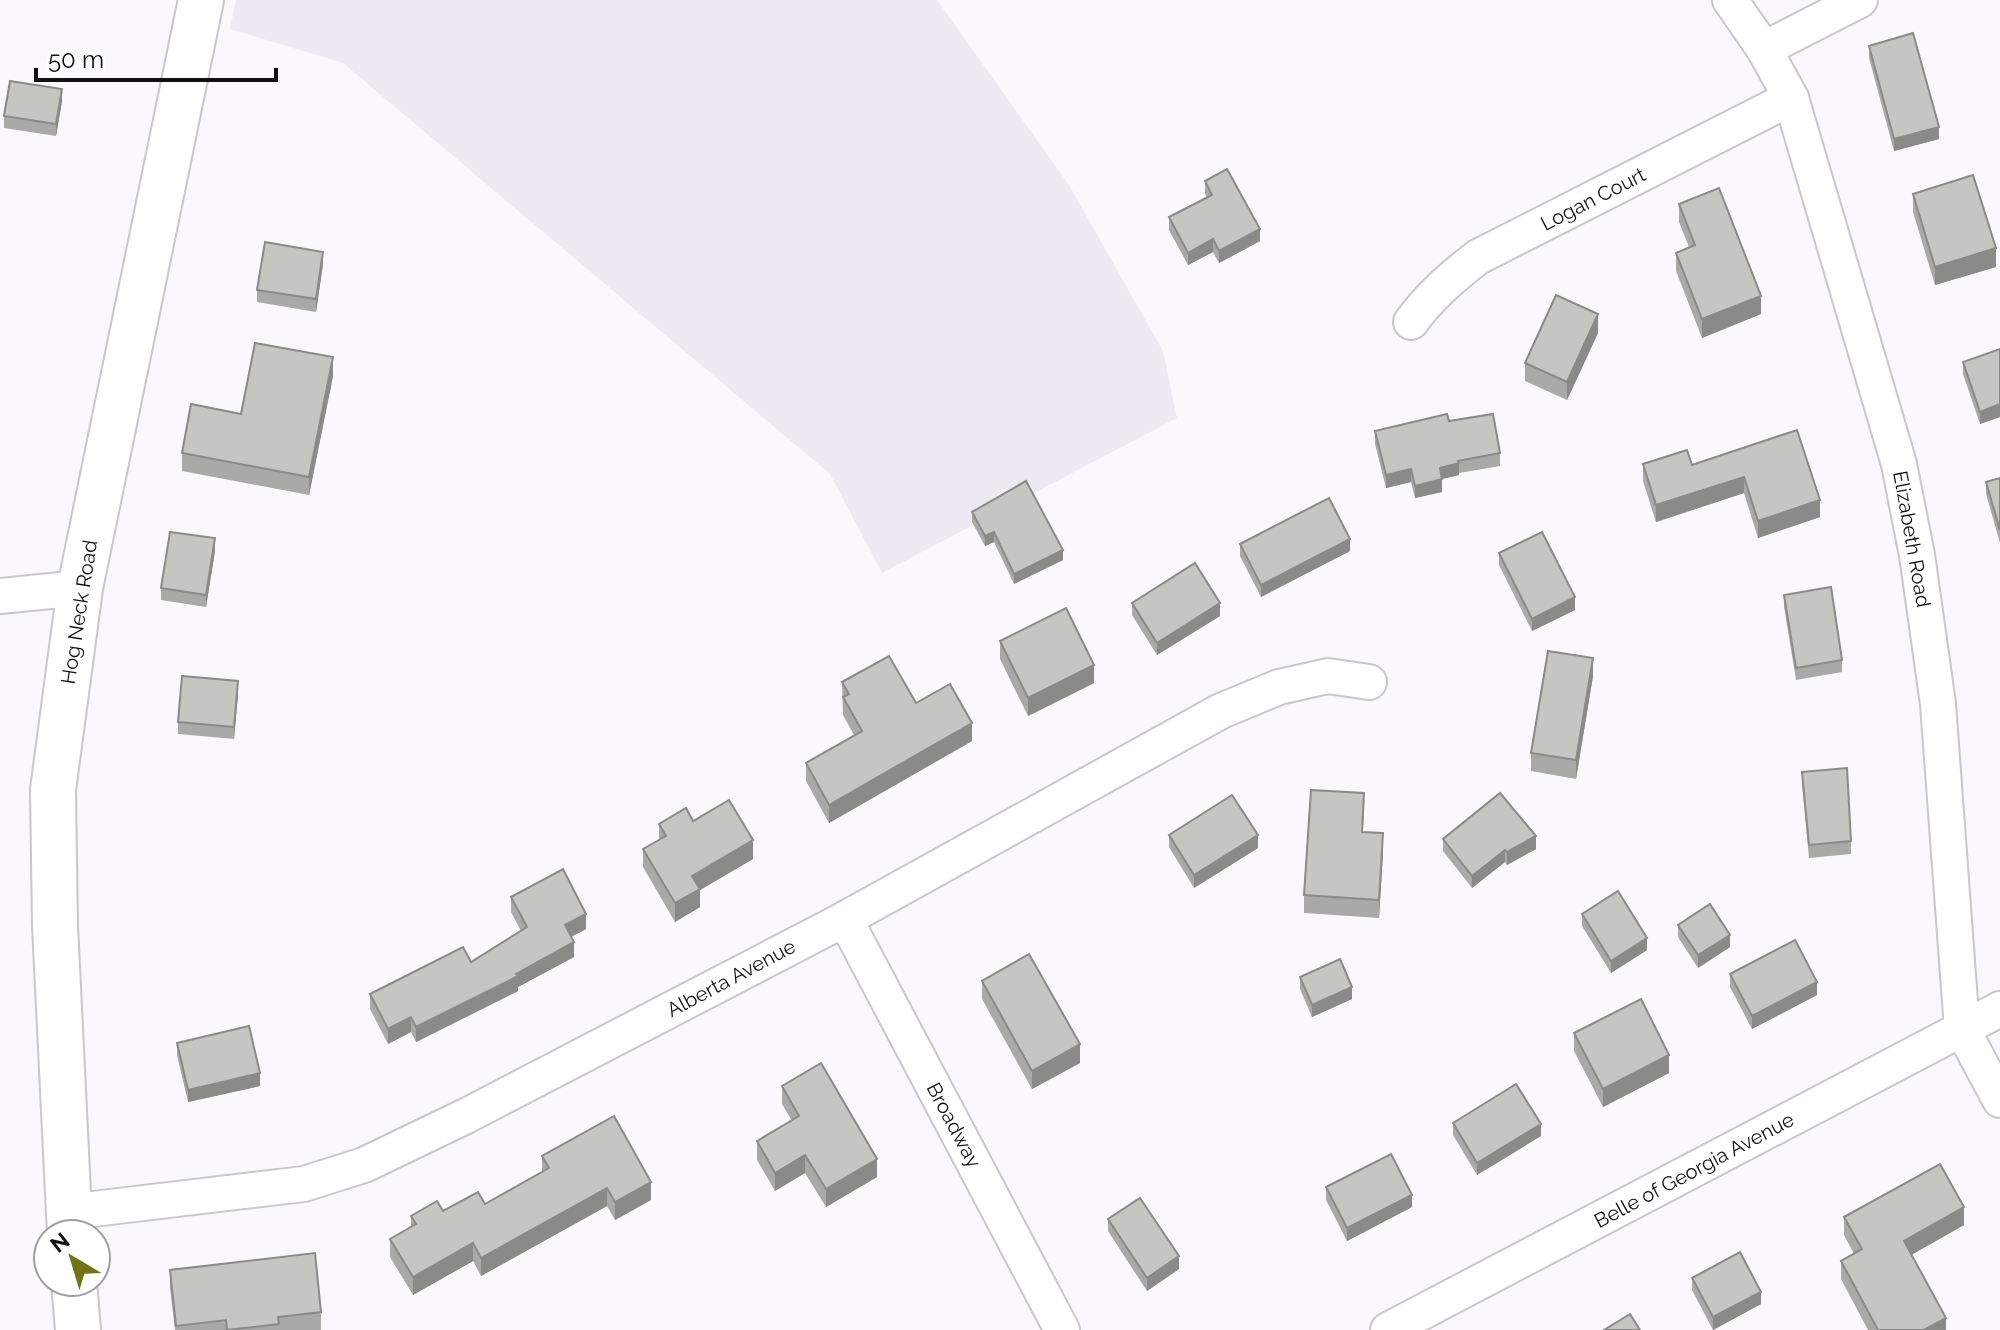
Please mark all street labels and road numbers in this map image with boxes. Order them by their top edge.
street label: Logan Court [1537,162,1650,236]
street label: Elizabeth Road [1888,469,1936,609]
street label: Hog Neck Road [56,538,102,686]
street label: Alberta Avenue [663,934,800,1022]
street label: Broadway [922,1078,986,1172]
street label: Belle of Georgia Avenue [1590,1107,1798,1233]

